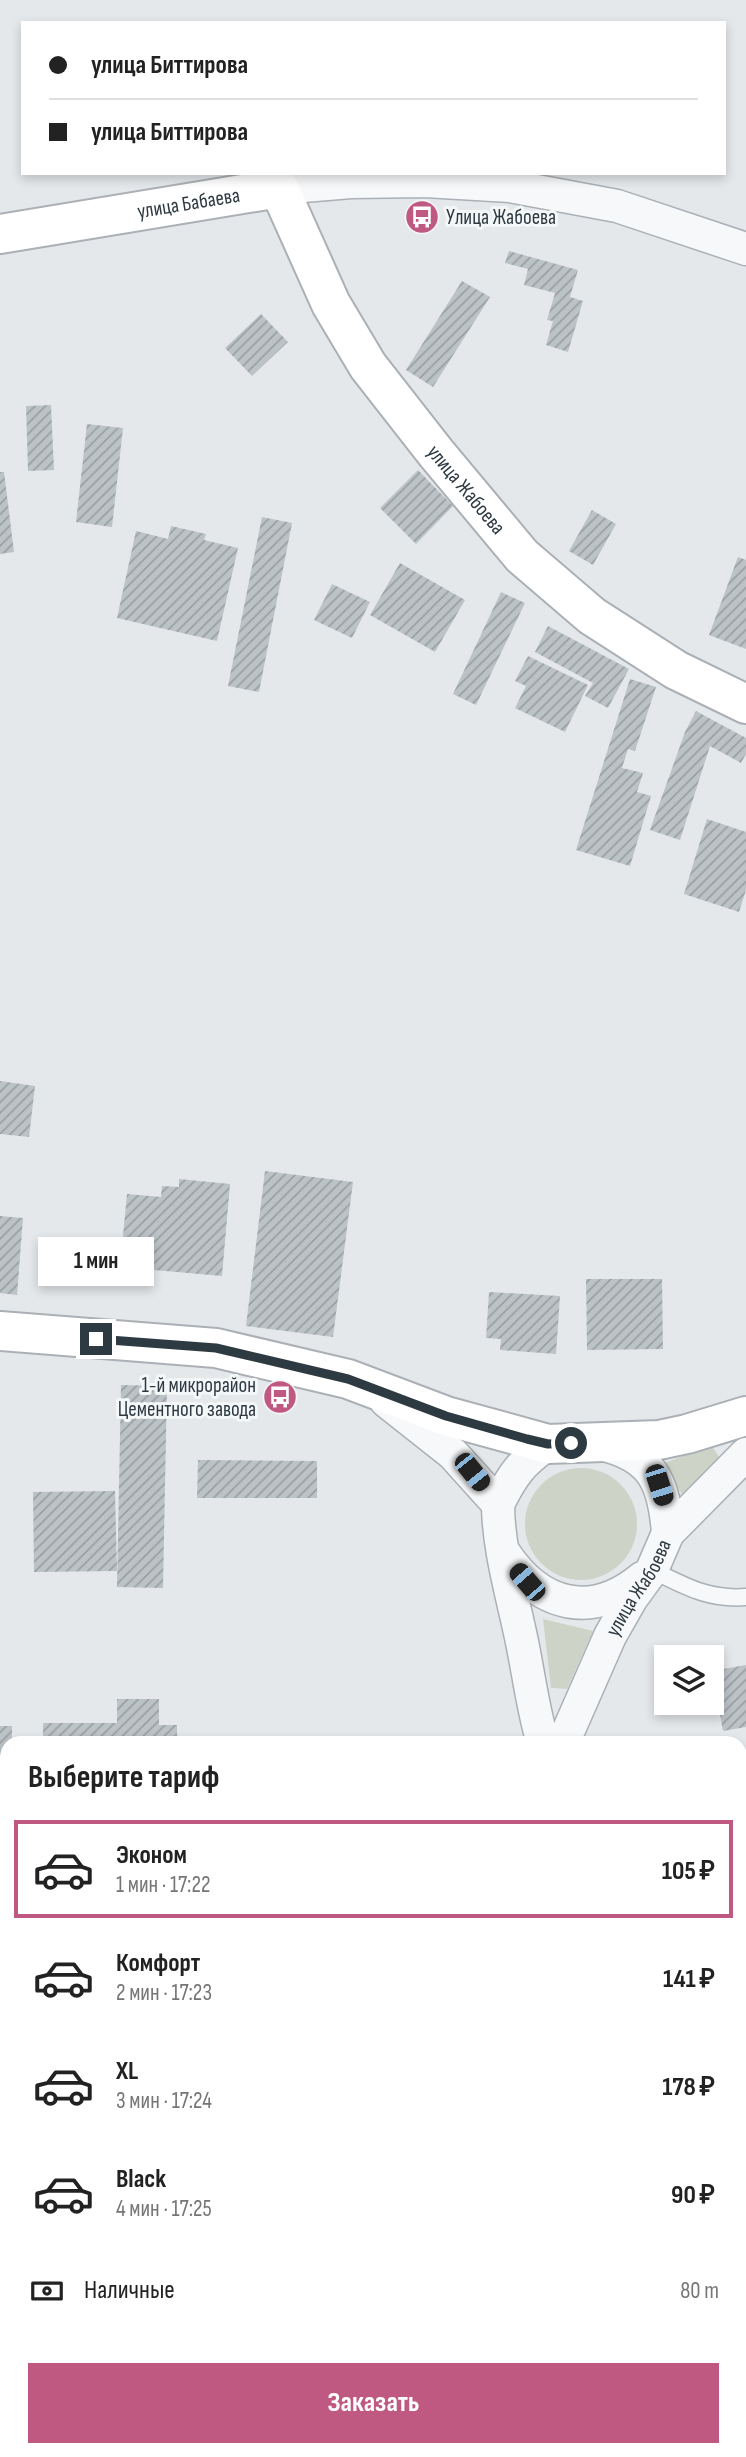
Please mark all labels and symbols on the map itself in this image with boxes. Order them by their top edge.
street label: улица Бабаева [135,183,242,224]
bus stop icon: Улица Жабоева [403,198,441,236]
place label: Улица Жабоева [446,205,556,230]
street label: улица Жабоева [422,440,511,540]
callout: 1 мин [38,1238,154,1286]
route end [80,1323,112,1355]
place label: 1-й микрорайон Цементного завода [118,1373,256,1422]
bus stop icon: 1-й микрорайон Цементного завода [261,1378,299,1416]
route start [555,1427,587,1459]
car [451,1449,494,1495]
car [643,1462,676,1508]
street label: улица Жабоева [600,1536,677,1641]
car [506,1559,549,1605]

